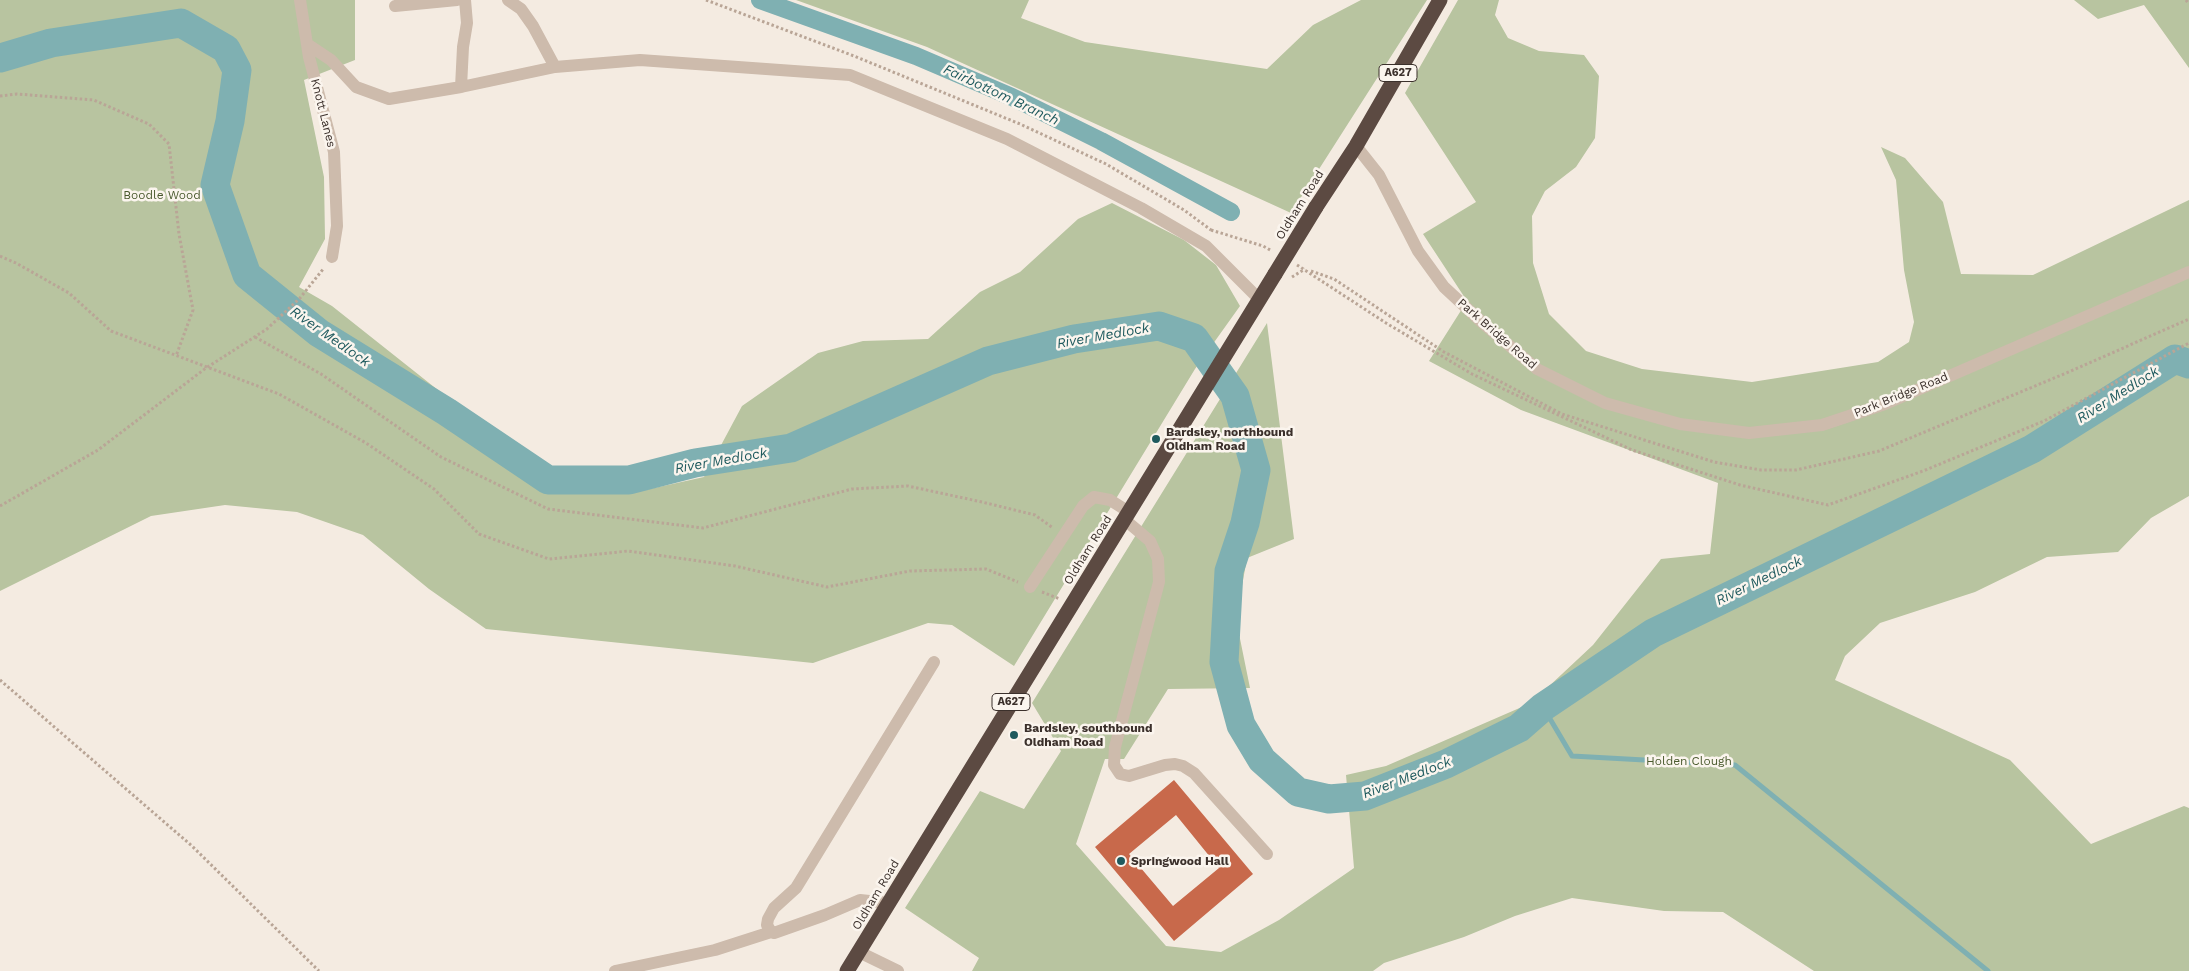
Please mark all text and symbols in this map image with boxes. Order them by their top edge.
water label: Fairbottom Branch [941,61,1061,129]
road number: A627 [1379,64,1417,82]
street label: Knott Lanes [307,77,339,149]
street label: Oldham Road [1273,168,1327,242]
park label: Boodle Wood [123,188,201,202]
street label: Park Bridge Road [1455,296,1539,372]
water label: River Medlock [287,303,373,371]
water label: River Medlock [1055,320,1151,352]
water label: River Medlock [2074,363,2162,427]
street label: Park Bridge Road [1852,370,1950,420]
place label: Bardsley, northbound Oldham Road [1166,425,1293,453]
marker: Bardsley, northbound Oldham Road [1150,433,1162,445]
water label: River Medlock [673,445,769,477]
street label: Oldham Road [1061,513,1115,587]
water label: River Medlock [1713,553,1805,609]
road number: A627 [992,694,1030,710]
place label: Bardsley, southbound Oldham Road [1024,721,1153,749]
marker: Bardsley, southbound Oldham Road [1008,729,1020,741]
water label: River Medlock [1360,753,1454,803]
park label: Holden Clough [1646,754,1732,768]
place label: Springwood Hall [1131,854,1229,868]
marker: Springwood Hall [1115,855,1127,867]
street label: Oldham Road [849,857,903,933]

